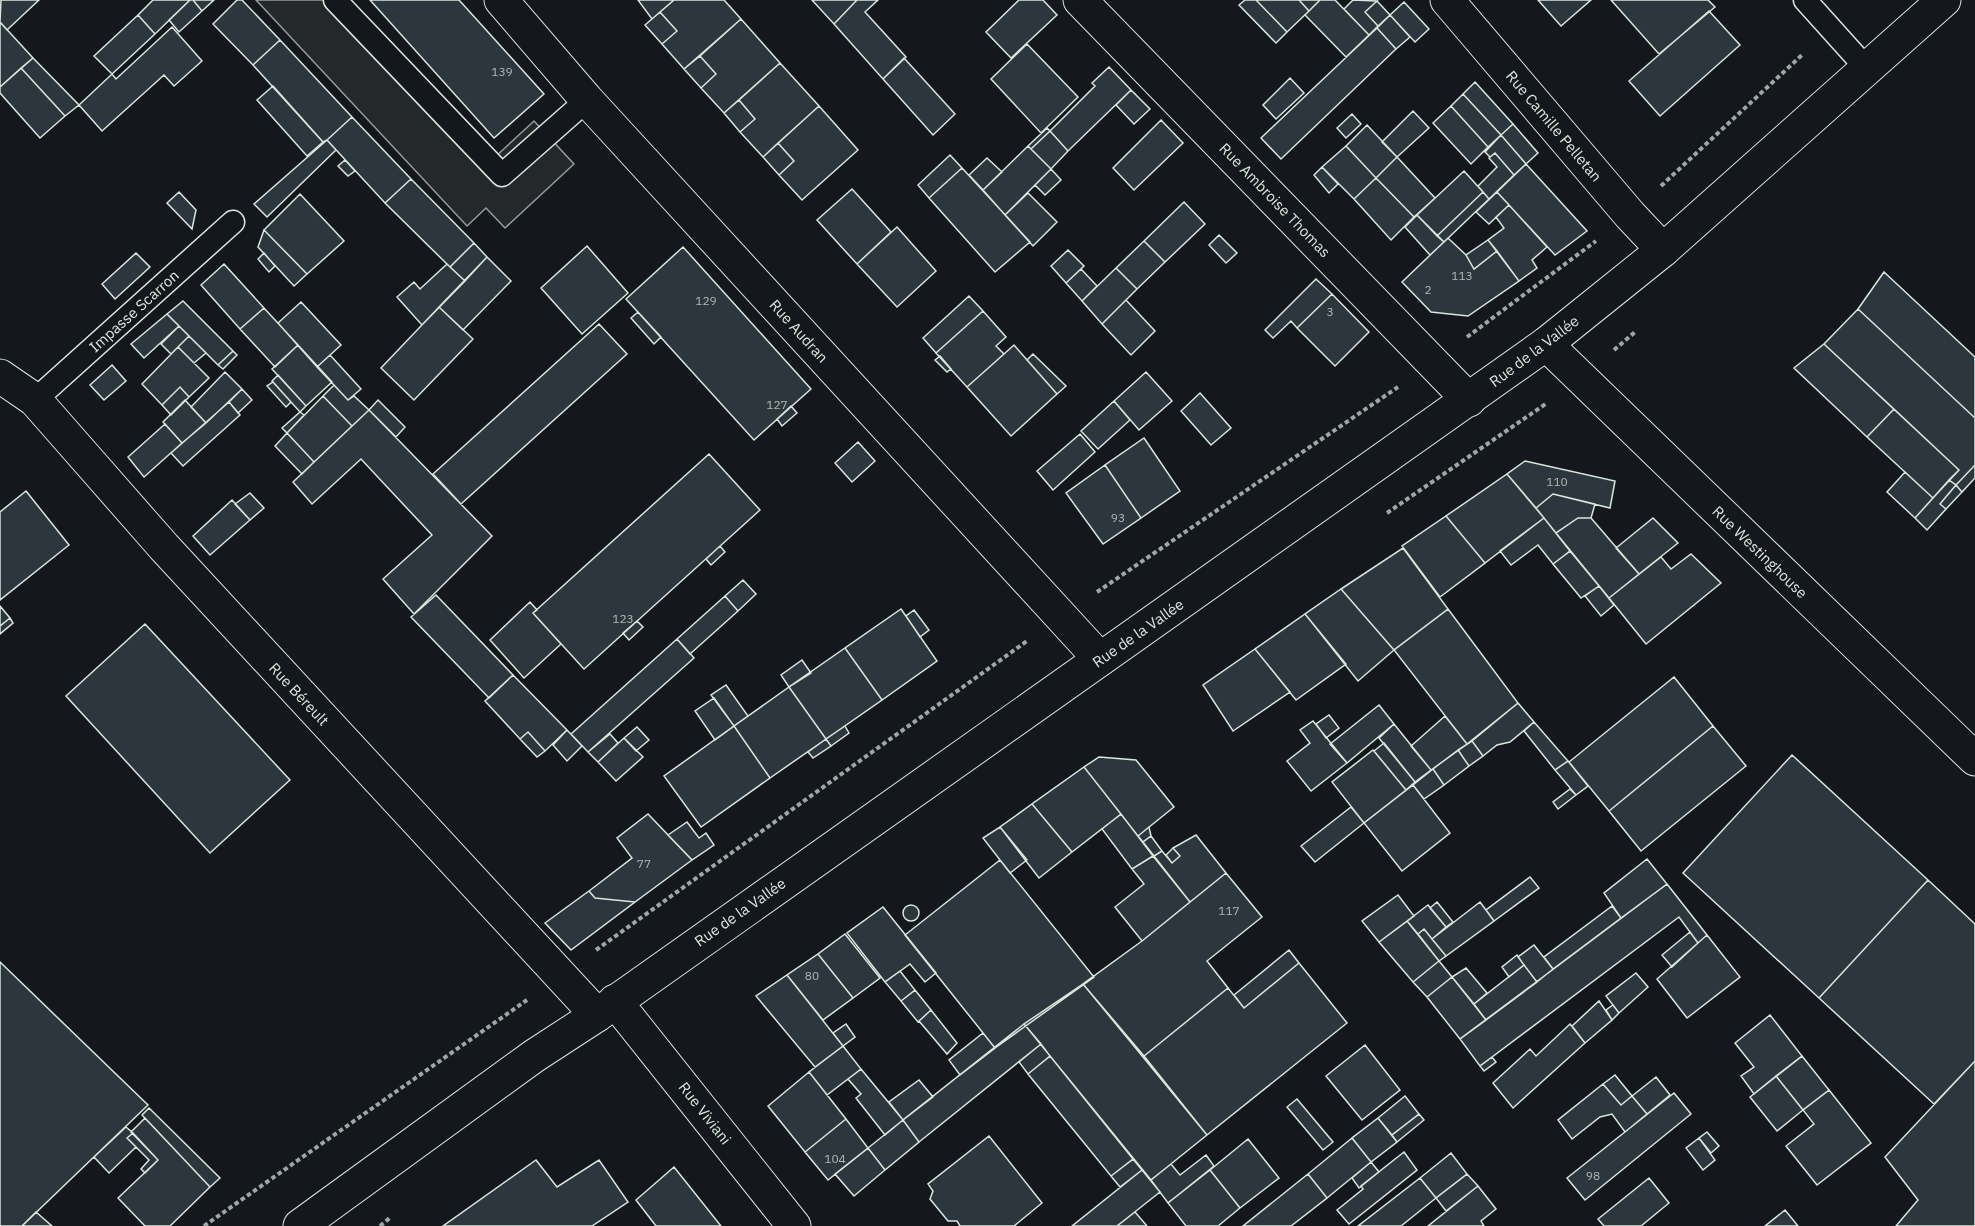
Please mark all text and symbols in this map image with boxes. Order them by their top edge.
house number: 139 [491,64,513,79]
street label: Rue Camille Pelletan [1502,67,1606,185]
street label: Rue Ambroise Thomas [1215,139,1335,261]
street label: Impasse Scarron [85,266,183,356]
house number: 113 [1451,268,1473,283]
house number: 2 [1424,282,1432,297]
house number: 129 [695,293,717,308]
street label: Rue Audran [766,295,832,367]
house number: 3 [1326,304,1334,319]
street label: Rue de la Vallée [1485,311,1583,391]
house number: 127 [766,397,788,412]
house number: 110 [1546,474,1568,489]
street label: Rue Westinghouse [1708,502,1812,602]
house number: 93 [1111,510,1125,525]
street label: Rue de la Vallée [1089,594,1187,672]
house number: 123 [612,611,634,626]
street label: Rue Béreult [265,658,333,730]
house number: 77 [637,856,651,871]
street label: Rue de la Vallée [691,873,789,951]
house number: 117 [1218,903,1240,918]
house number: 80 [805,968,819,983]
street label: Rue Viviani [675,1078,735,1148]
house number: 104 [824,1151,846,1166]
house number: 98 [1586,1168,1600,1183]

